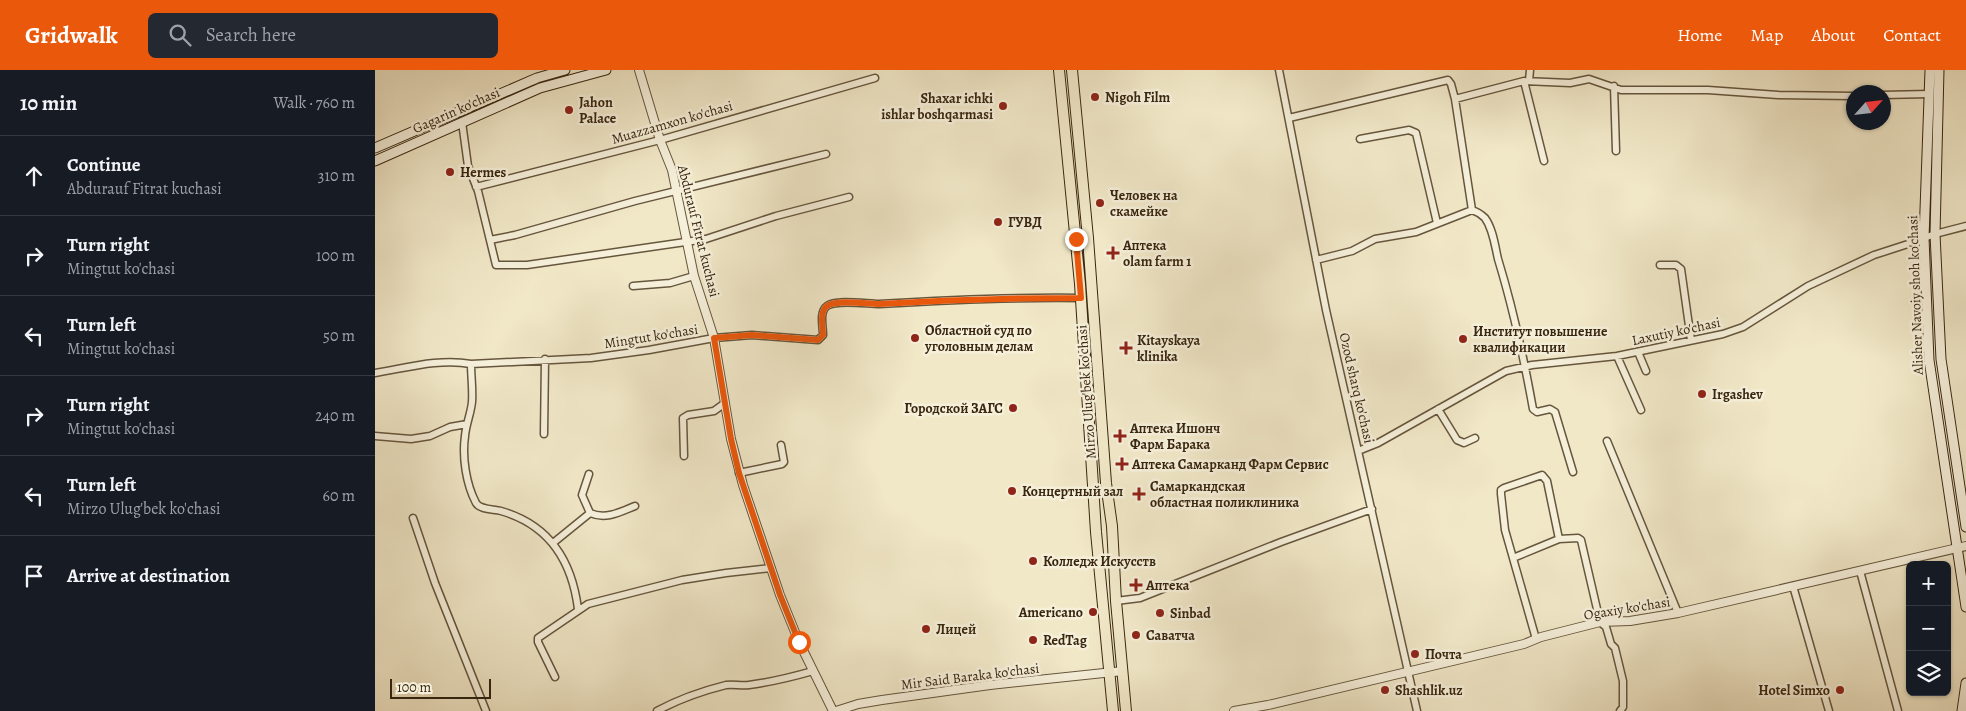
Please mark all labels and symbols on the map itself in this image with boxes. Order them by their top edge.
street label: Gagarin ko'chasi [410,83,503,138]
north arrow [1846,85,1891,130]
place label: Nigoh Film [1105,88,1170,107]
place label: Shaxar ichki ishlar boshqarmasi [881,89,993,124]
marker: Nigoh Film [1089,91,1101,103]
place label: Jahon Palace [579,93,617,128]
street label: Muazzamxon ko'chasi [609,96,735,149]
marker: Shaxar ichki ishlar boshqarmasi [997,100,1009,112]
marker: Jahon Palace [563,104,575,116]
street label: Abdurauf Fitrat kuchasi [673,162,724,299]
place label: Hermes [460,163,507,182]
marker: Hermes [444,166,456,178]
place label: Человек на скамейке [1110,186,1178,221]
marker: Человек на скамейке [1094,197,1106,209]
place label: ГУВД [1008,213,1042,232]
street label: Alisher Navoiy shoh ko'chasi [1903,215,1928,376]
marker: ГУВД [992,216,1004,228]
route end [1065,228,1088,251]
place label: Аптека olam farm 1 [1122,236,1191,271]
marker: Аптека olam farm 1 [1107,247,1119,259]
street label: Laxutiy ko'chasi [1630,313,1722,350]
street label: Mingtut ko'chasi [603,320,699,353]
place label: Областной суд по уголовным делам [924,321,1034,356]
place label: Институт повышение квалификации [1473,322,1608,357]
street label: Mirzo Ulug'bek ko'chasi [1072,324,1101,460]
place label: Kitayskaya klinika [1137,331,1201,366]
street label: Ozod sharq ko'chasi [1335,331,1378,445]
marker: Областной суд по уголовным делам [909,332,921,344]
marker: Институт повышение квалификации [1457,333,1469,345]
marker: Kitayskaya klinika [1119,341,1133,355]
place label: Irgashev [1712,385,1763,404]
marker: Irgashev [1696,388,1708,400]
place label: Городской ЗАГС [904,399,1003,418]
marker: Городской ЗАГС [1007,402,1019,414]
place label: Аптека Ишонч Фарм Барака [1129,419,1220,454]
marker: Аптека Ишонч Фарм Барака [1114,430,1126,442]
place label: Аптека Самарканд Фарм Сервис [1131,455,1329,474]
marker: Аптека Самарканд Фарм Сервис [1116,458,1128,470]
place label: Самаркандская областная поликлиника [1150,477,1300,512]
place label: Концертный зал [1022,482,1123,501]
marker: Концертный зал [1006,485,1018,497]
marker: Самаркандская областная поликлиника [1132,487,1146,501]
place label: Колледж Искусств [1043,552,1156,571]
marker: Колледж Искусств [1027,555,1039,567]
place label: Аптека [1145,576,1190,595]
marker: Аптека [1130,579,1142,591]
street label: Ogaxiy ko'chasi [1582,592,1672,625]
place label: Americano [1018,603,1083,622]
place label: Sinbad [1170,604,1211,623]
marker: Americano [1087,606,1099,618]
marker: Sinbad [1154,607,1166,619]
place label: Лицей [936,620,976,639]
marker: Лицей [920,623,932,635]
place label: Саватча [1146,626,1195,645]
marker: Саватча [1130,629,1142,641]
route start [788,631,811,654]
place label: RedTag [1043,631,1088,650]
marker: RedTag [1027,634,1039,646]
place label: Почта [1425,645,1462,664]
marker: Почта [1409,648,1421,660]
street label: Mir Said Baraka ko'chasi [900,659,1040,694]
scale bar [390,676,491,699]
place label: Shashlik.uz [1395,681,1463,700]
place label: Hotel Simxo [1758,681,1830,700]
marker: Shashlik.uz [1379,684,1391,696]
marker: Hotel Simxo [1834,684,1846,696]

